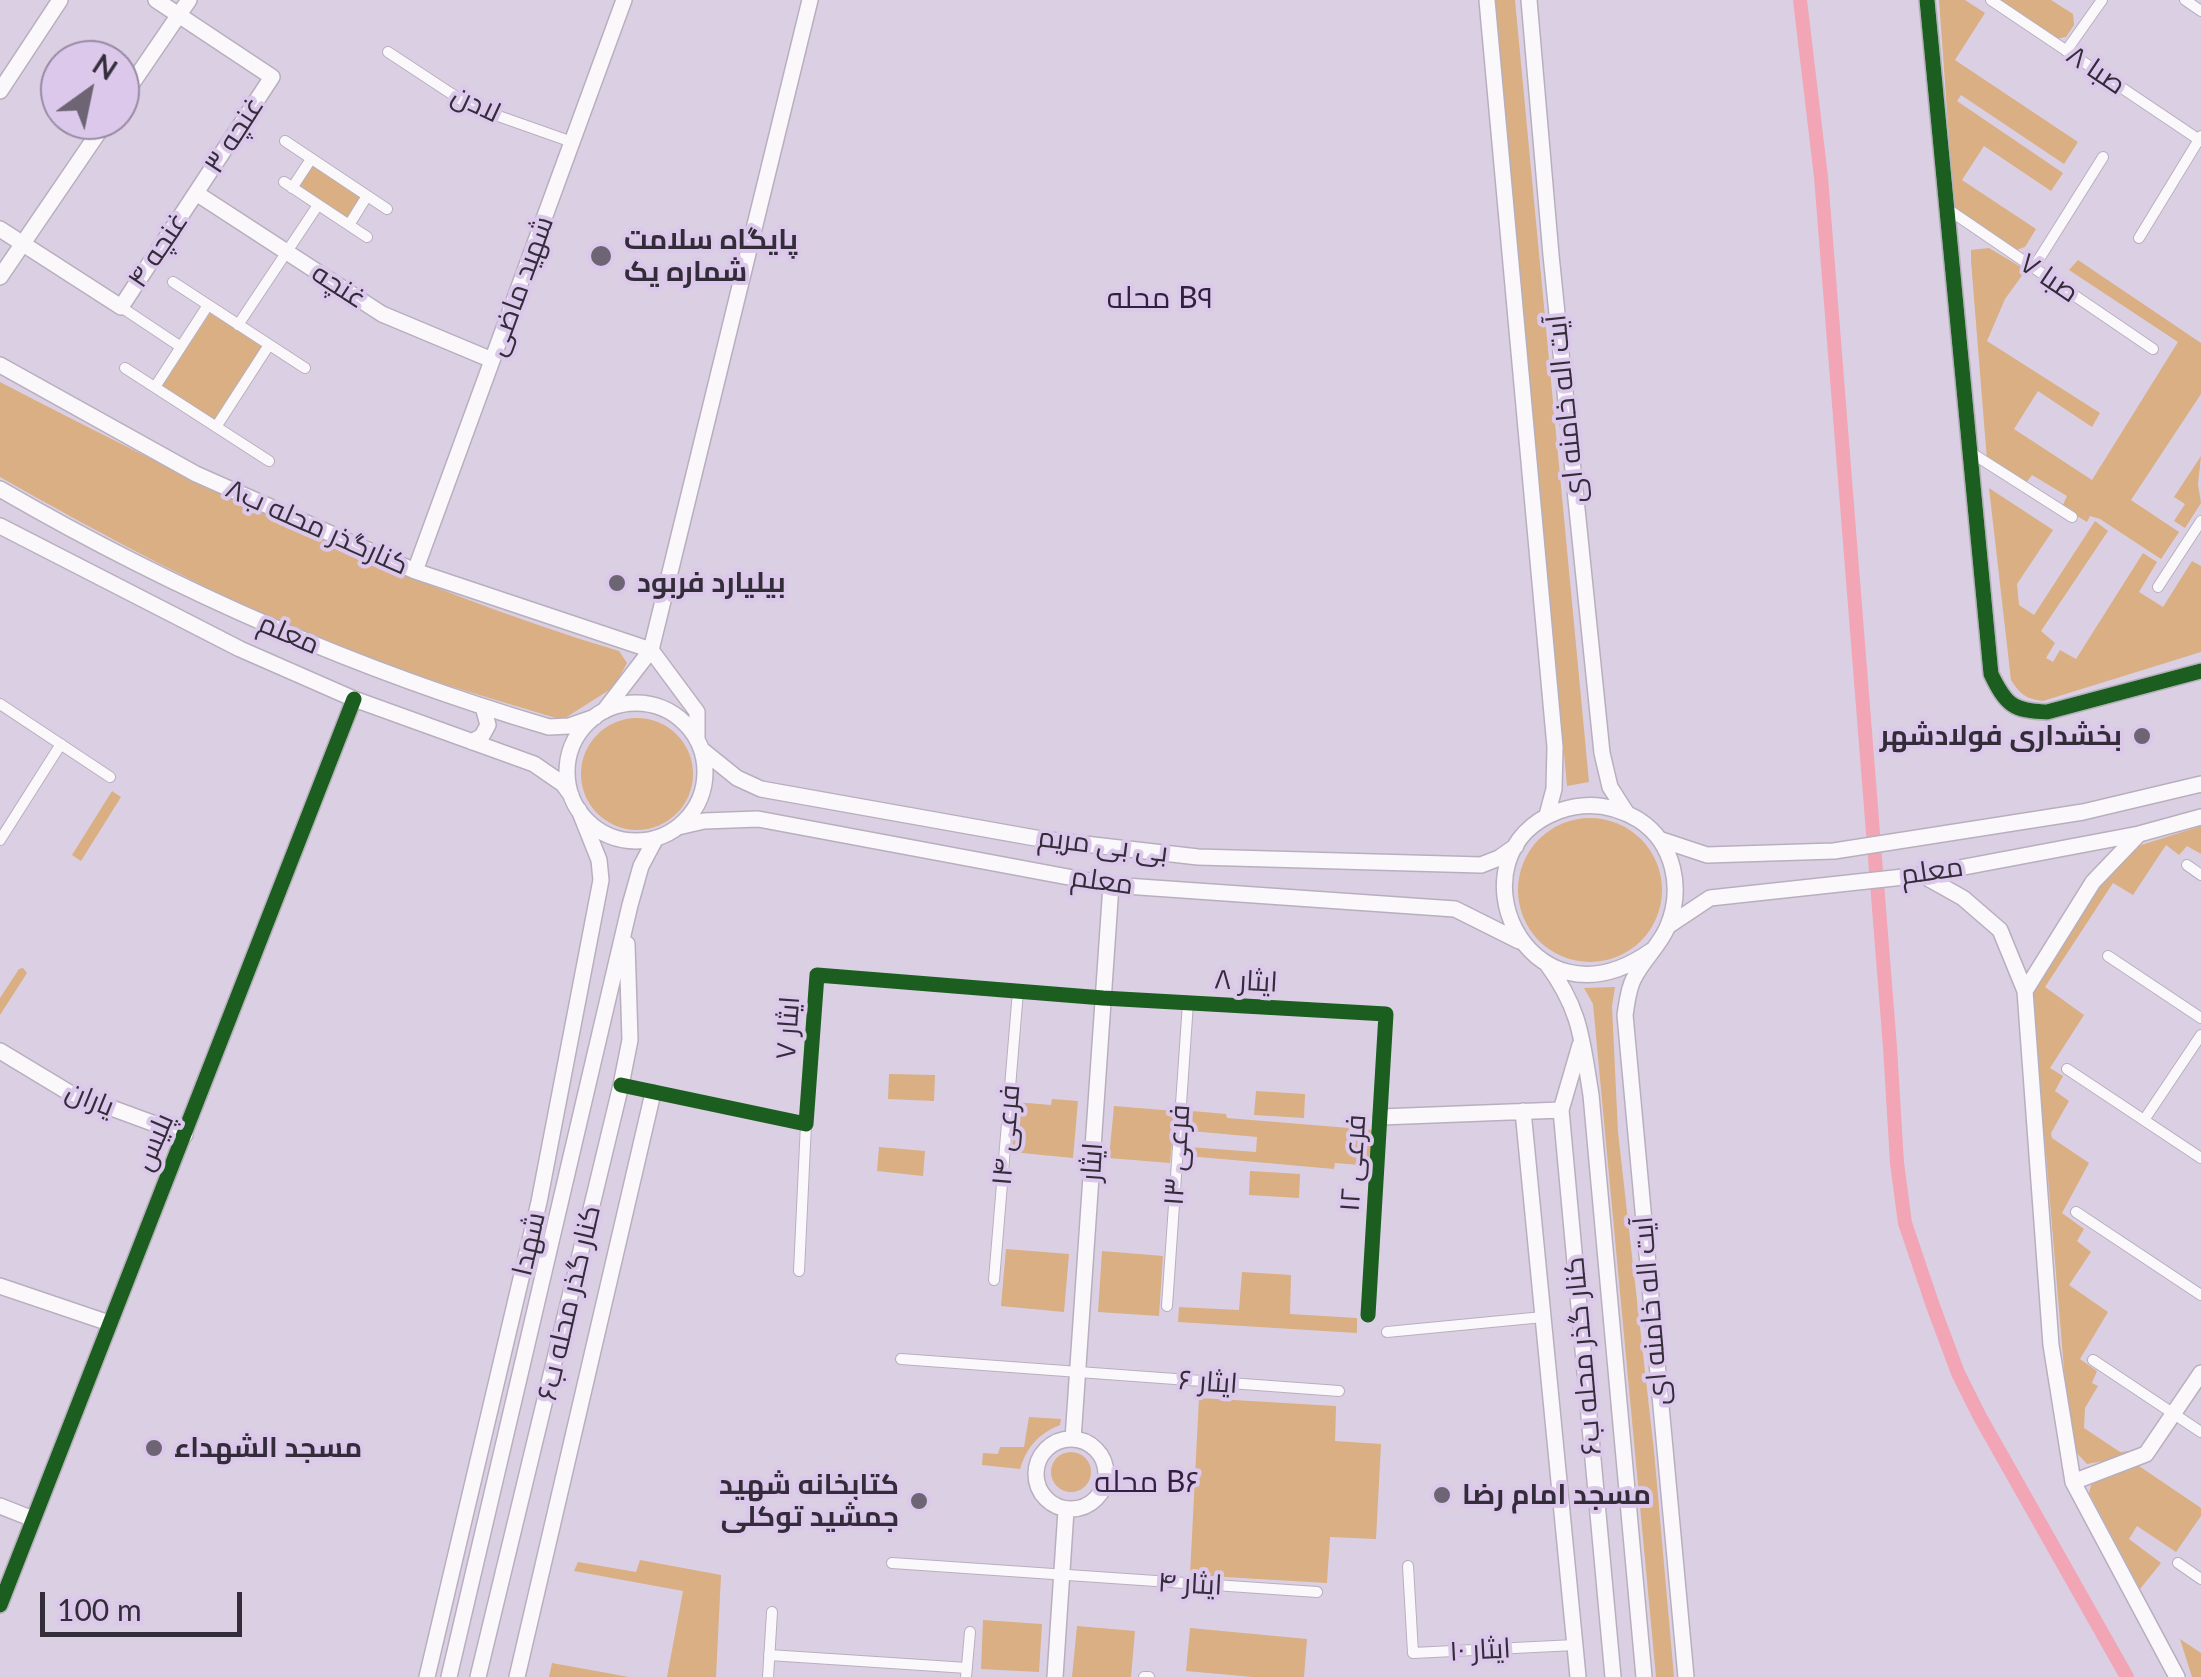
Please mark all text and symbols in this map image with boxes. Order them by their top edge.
street label: صبا ۸ [2060,38,2132,102]
north arrow [40,40,140,140]
text: N [87,46,124,87]
street label: لادن [446,78,506,130]
street label: غنچه ۳ [197,91,271,179]
street label: غنچه ۴ [121,206,195,294]
street label: شهید ماضی [479,212,561,360]
place label: پایگاه سلامت شماره یک [624,223,798,289]
marker: پایگاه سلامت شماره یک [588,243,614,269]
street label: صبا ۷ [2013,246,2085,310]
street label: غنچه [306,256,372,316]
district label: محله B۹ [1107,280,1213,316]
street label: آیت اله خامنه ای [1539,313,1593,505]
street label: کنارگذر محله ب۸ [221,472,413,582]
place label: بیلیارد فربود [637,566,786,600]
marker: بیلیارد فربود [606,572,628,594]
street label: معلم [254,606,324,662]
place label: بخشداری فولادشهر [1880,719,2122,753]
marker: بخشداری فولادشهر [2131,725,2153,747]
street label: بی بی مریم [1036,820,1170,870]
street label: معلم [1899,850,1965,892]
street label: معلم [1069,860,1135,902]
street label: ایثار ۸ [1213,963,1279,999]
street label: ایثار ۷ [769,995,807,1061]
street label: یاران [61,1074,119,1124]
street label: فرعی ۱۴ [985,1083,1027,1187]
street label: فرعی ۱۳ [1157,1103,1197,1207]
street label: پلیس [127,1108,181,1176]
street label: فرعی ۱۲ [1333,1113,1373,1213]
street label: ایثار [1074,1141,1110,1183]
street label: کنار گذر محله ب۶ [530,1202,608,1404]
street label: شهدا [505,1209,553,1279]
street label: آیت اله خامنه ای [1626,1215,1676,1407]
street label: کنار گذر محله ب۶ [1558,1255,1608,1457]
street label: ایثار ۶ [1177,1363,1239,1401]
place label: مسجد الشهداء [174,1431,362,1465]
marker: مسجد الشهداء [143,1437,165,1459]
district label: محله B۶ [1094,1464,1200,1500]
place label: کتابخانه شهید جمشید توکلی [719,1468,899,1534]
place label: مسجد امام رضا [1462,1478,1651,1512]
marker: مسجد امام رضا [1431,1484,1453,1506]
marker: کتابخانه شهید جمشید توکلی [908,1490,930,1512]
street label: ایثار ۴ [1157,1566,1223,1602]
scale bar [45,1572,248,1634]
text: 100 m [57,1591,142,1627]
street label: ایثار ۱۰ [1448,1632,1512,1668]

